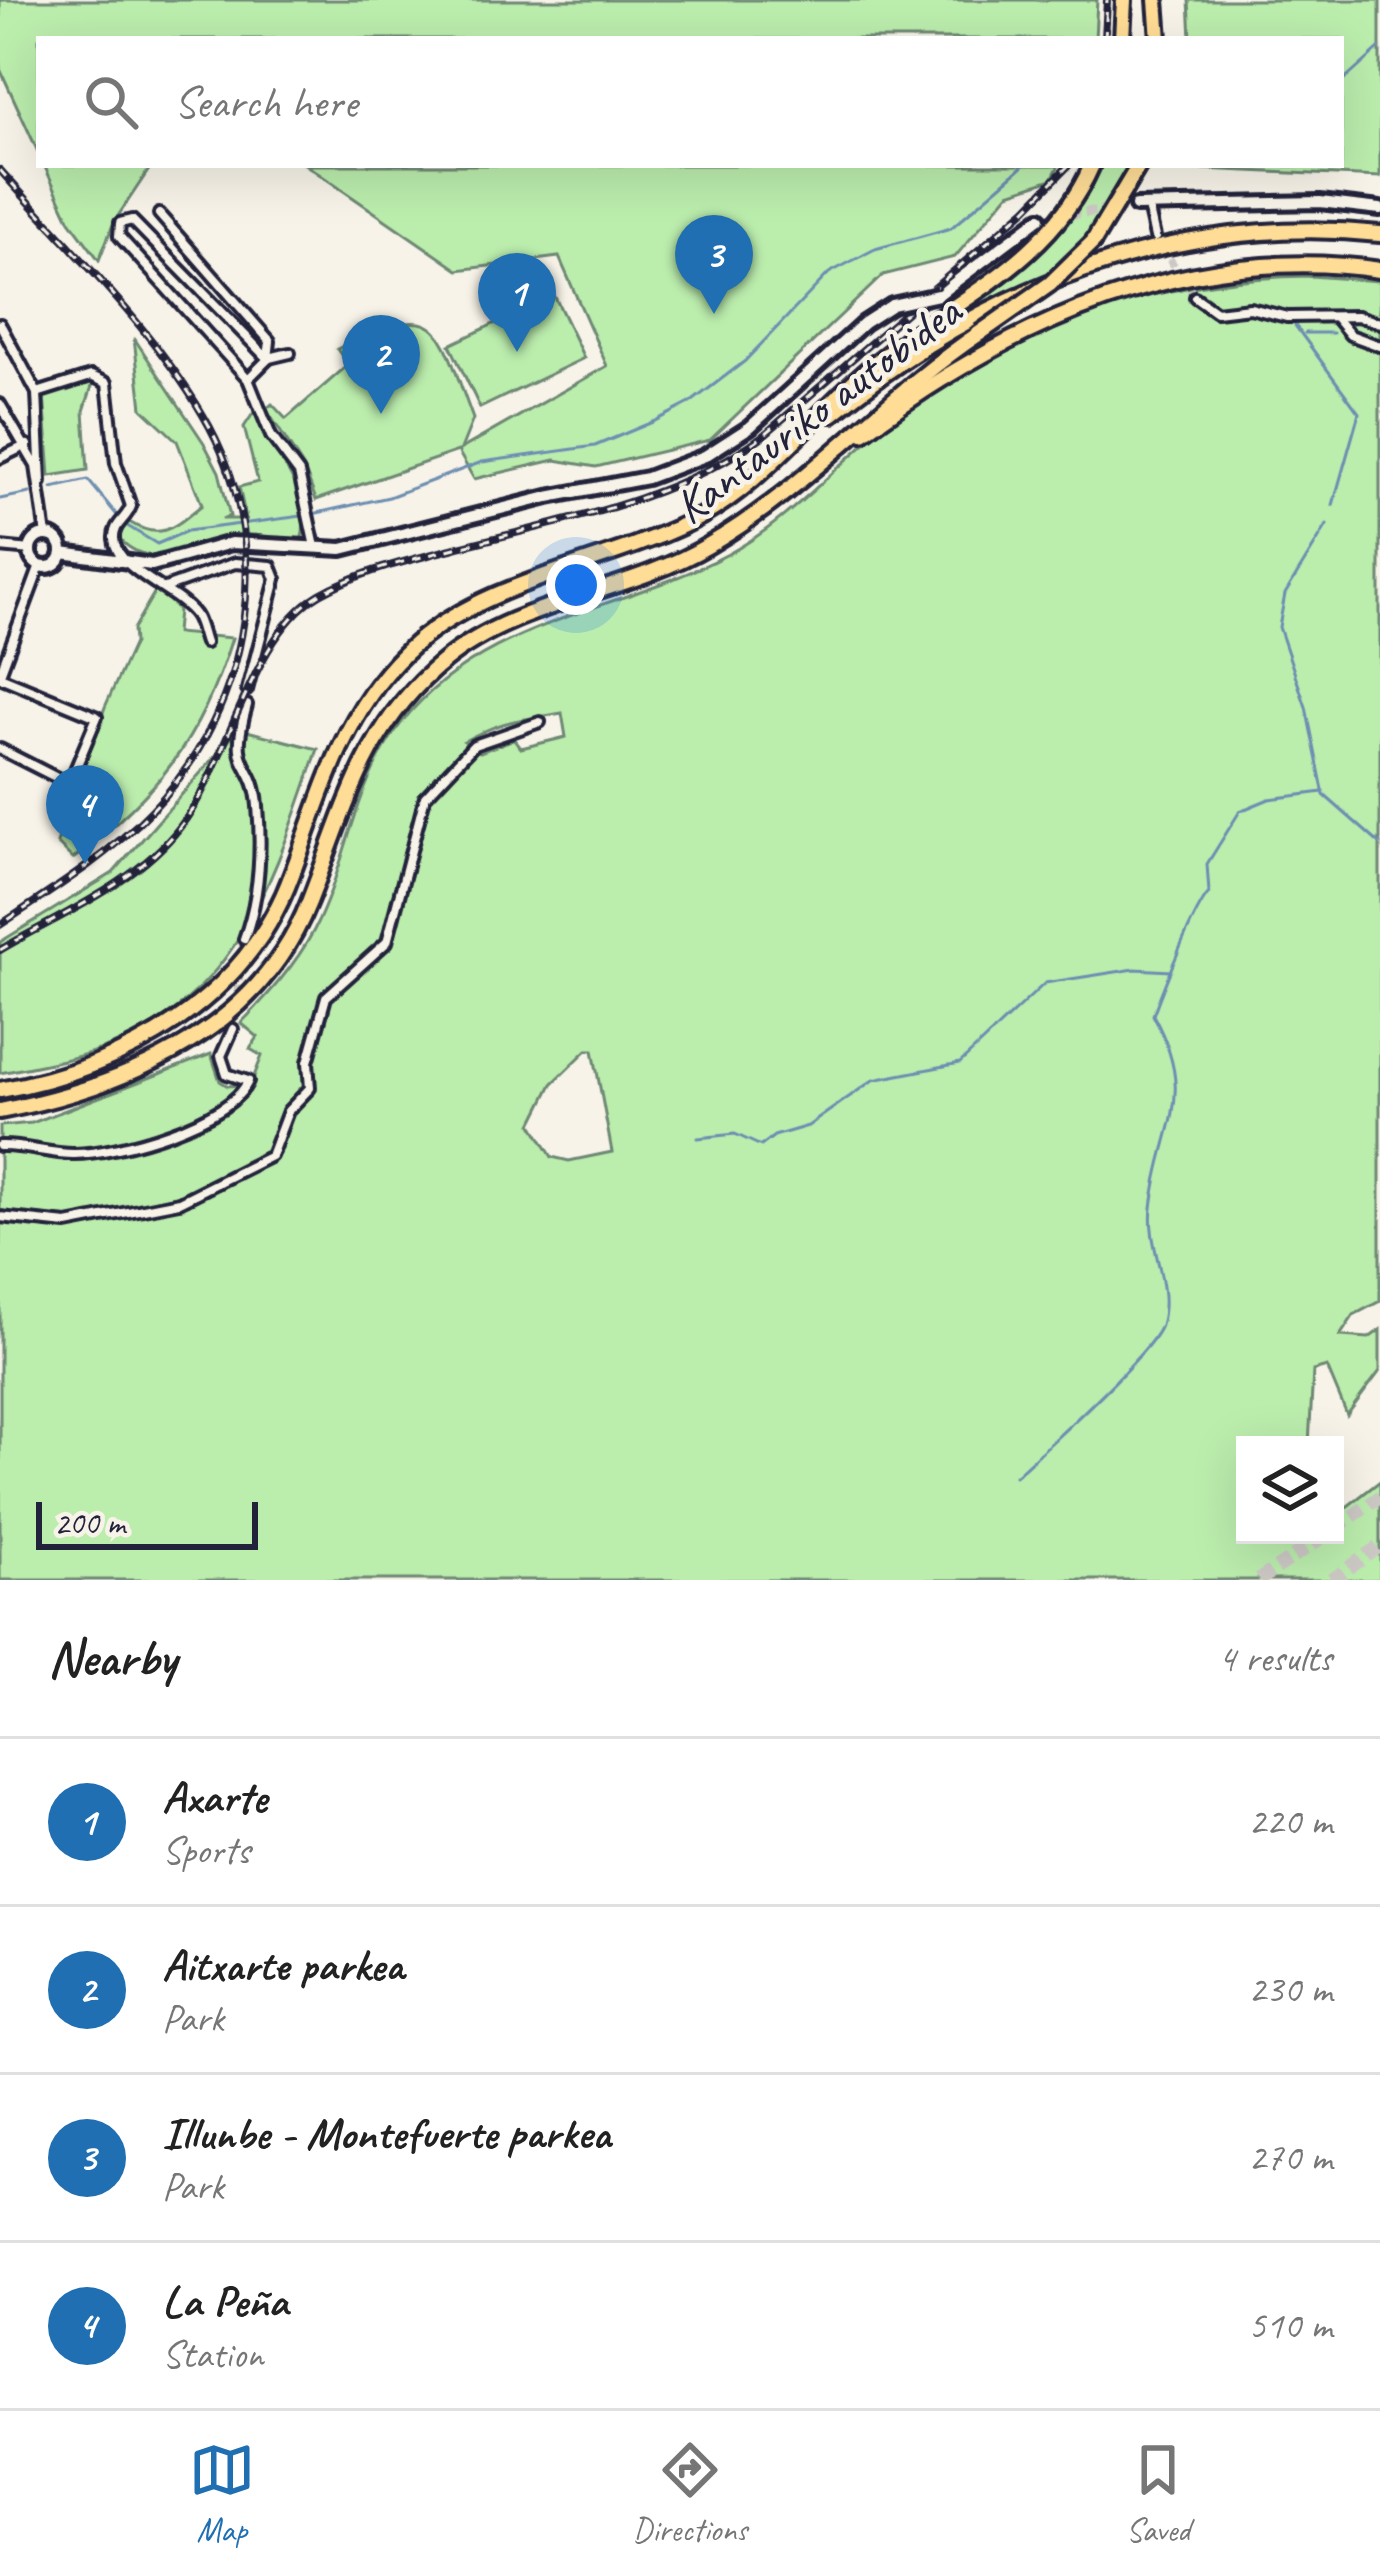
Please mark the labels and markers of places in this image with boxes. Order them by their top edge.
pin: 3 [675,215,753,314]
pin: 1 [478,253,556,352]
pin: 2 [342,315,420,414]
pin: 4 [46,765,124,864]

